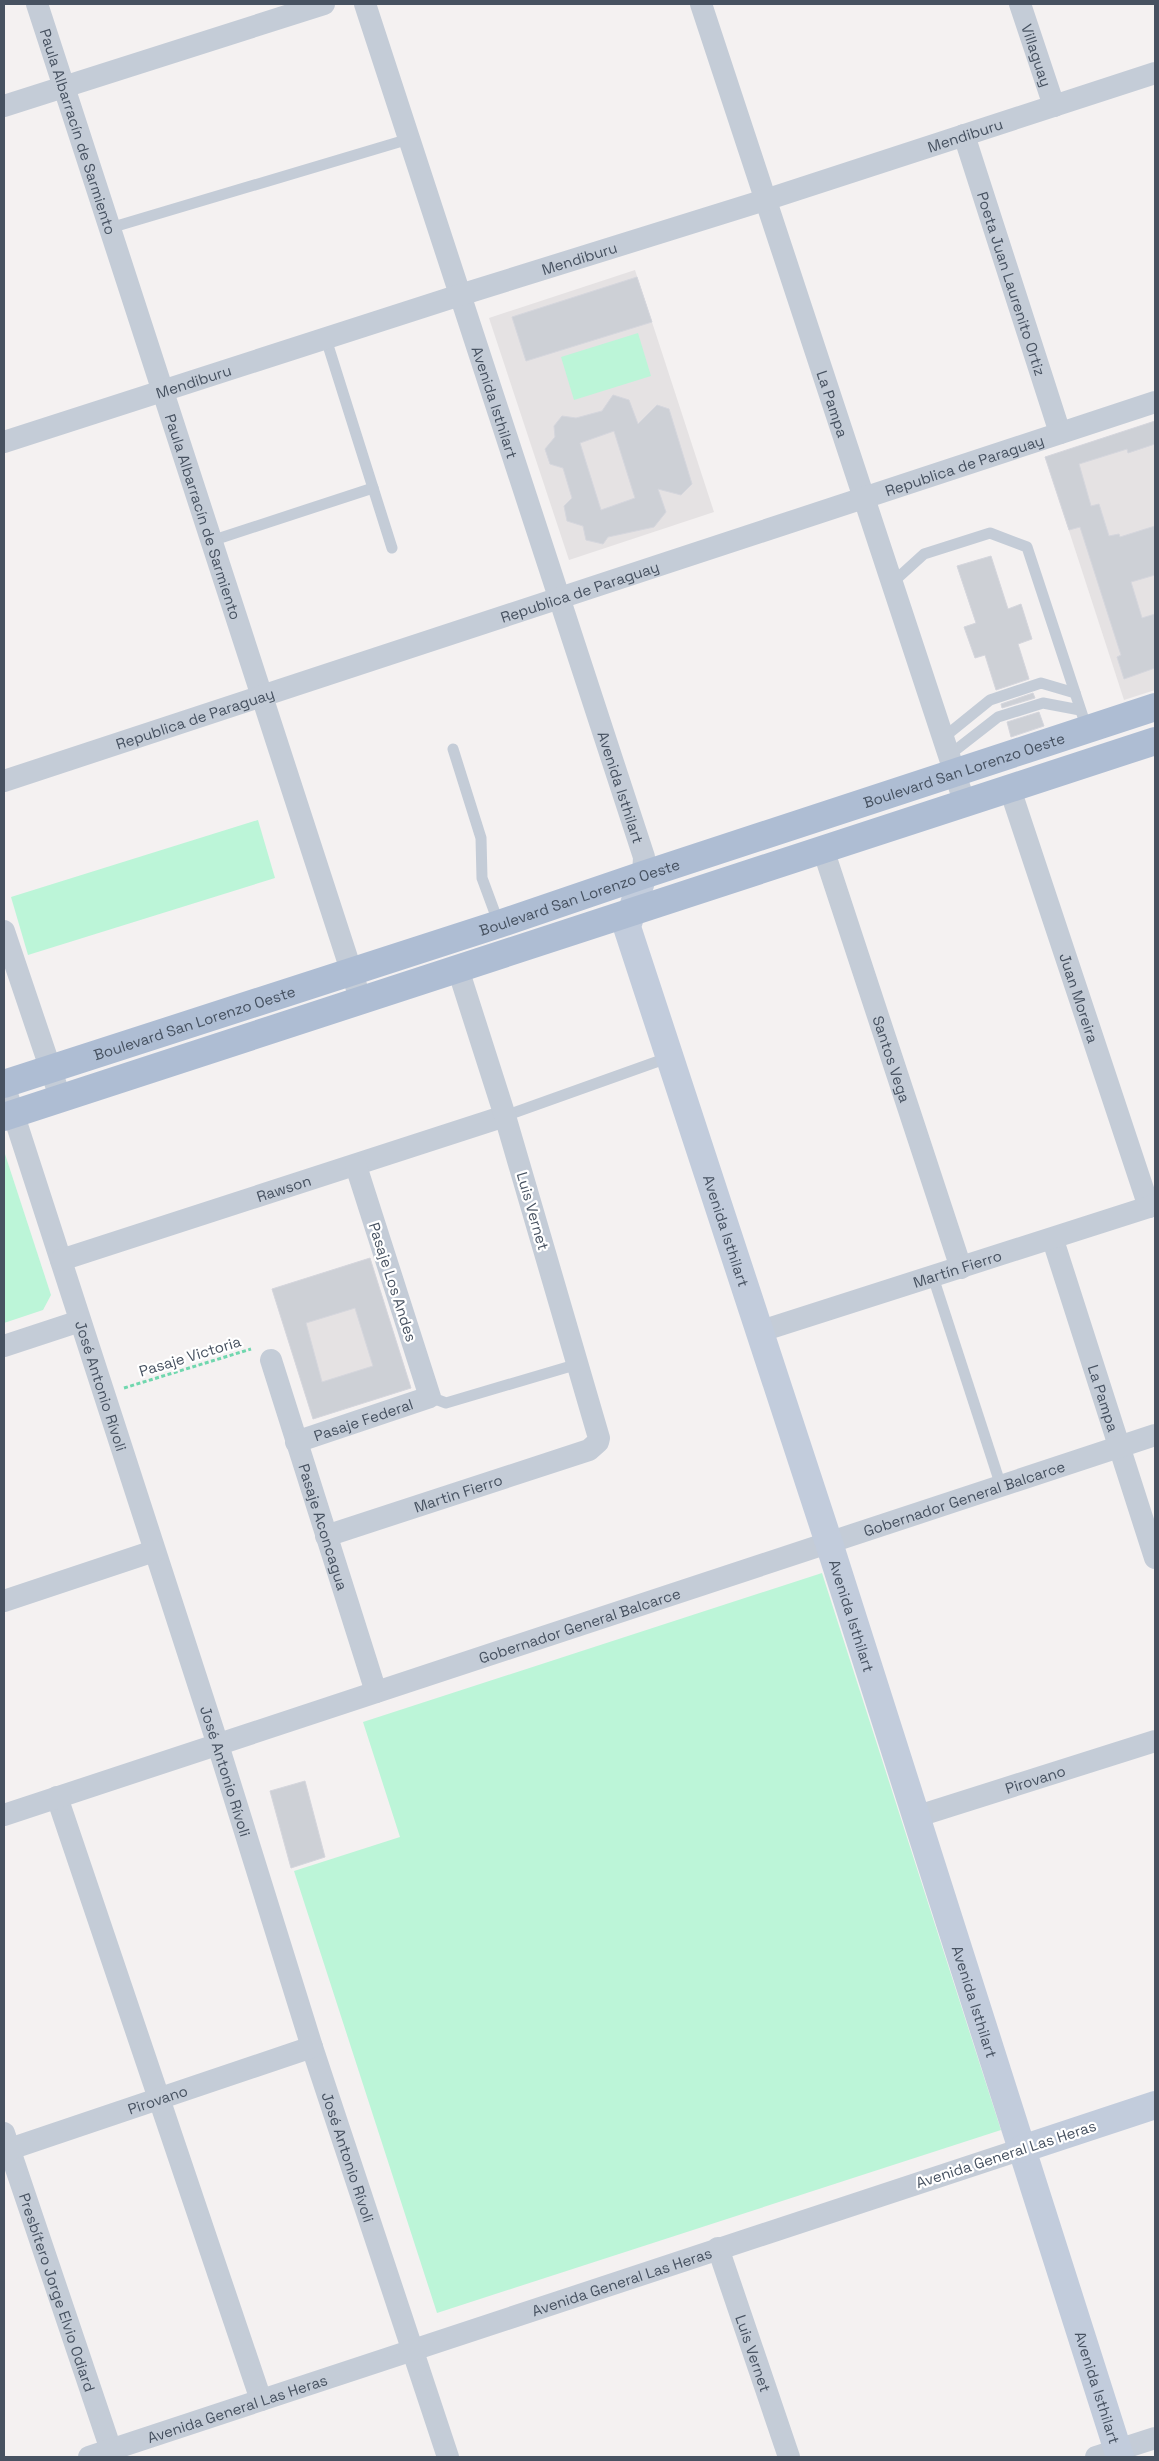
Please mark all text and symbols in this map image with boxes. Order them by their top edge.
street label: Villaguay [1018,21,1056,89]
street label: Paula Albarracín de Sarmiento [36,26,121,237]
street label: Mendiburu [925,114,1005,156]
street label: Poeta Juan Laurenito Ortiz [973,189,1050,378]
street label: Mendiburu [539,237,619,279]
street label: Avenida Isthilart [468,344,523,461]
street label: Mendiburu [153,360,234,402]
street label: La Pampa [813,368,853,440]
street label: Paula Albarracín de Sarmiento [161,411,246,622]
street label: Republica de Paraguay [882,430,1046,500]
street label: Republica de Paraguay [498,556,661,626]
street label: Republica de Paraguay [113,683,277,753]
street label: Boulevard San Lorenzo Oeste [861,728,1067,812]
street label: Avenida Isthilart [594,729,648,846]
street label: Boulevard San Lorenzo Oeste [476,854,682,939]
street label: Juan Moreira [1056,950,1103,1046]
street label: Boulevard San Lorenzo Oeste [91,981,298,1064]
street label: Santos Vega [869,1013,915,1105]
street label: Rawson [254,1170,313,1206]
street label: Luis Vernet [513,1170,553,1252]
street label: Avenida Isthilart [699,1172,754,1289]
street label: Pasaje Los Andes [365,1220,421,1344]
street label: Martín Fierro [911,1245,1004,1291]
street label: José Antonio Rívoli [71,1318,132,1453]
street label: Pasaje Victoria [137,1331,244,1381]
street label: La Pampa [1084,1362,1123,1434]
street label: Pasaje Federal [311,1394,415,1445]
street label: Gobernador General Balcarce [861,1456,1067,1540]
street label: Pasaje Aconcagua [295,1461,353,1593]
street label: Martin Fierro [411,1469,505,1516]
street label: Avenida Isthilart [825,1557,879,1674]
street label: Gobernador General Balcarce [476,1583,683,1667]
street label: José Antonio Rívoli [196,1703,255,1839]
street label: Pirovano [1003,1761,1068,1797]
street label: Avenida Isthilart [948,1943,1002,2060]
street label: Pirovano [125,2080,190,2118]
street label: José Antonio Rívoli [318,2089,379,2225]
street label: Avenida General Las Heras [913,2116,1099,2192]
street label: Presbítero Jorge Elvio Odiard [15,2190,100,2394]
street label: Avenida General Las Heras [529,2243,714,2320]
street label: Luis Vernet [732,2312,776,2394]
street label: Avenida Isthilart [1071,2329,1125,2446]
street label: Avenida General Las Heras [145,2369,330,2447]

